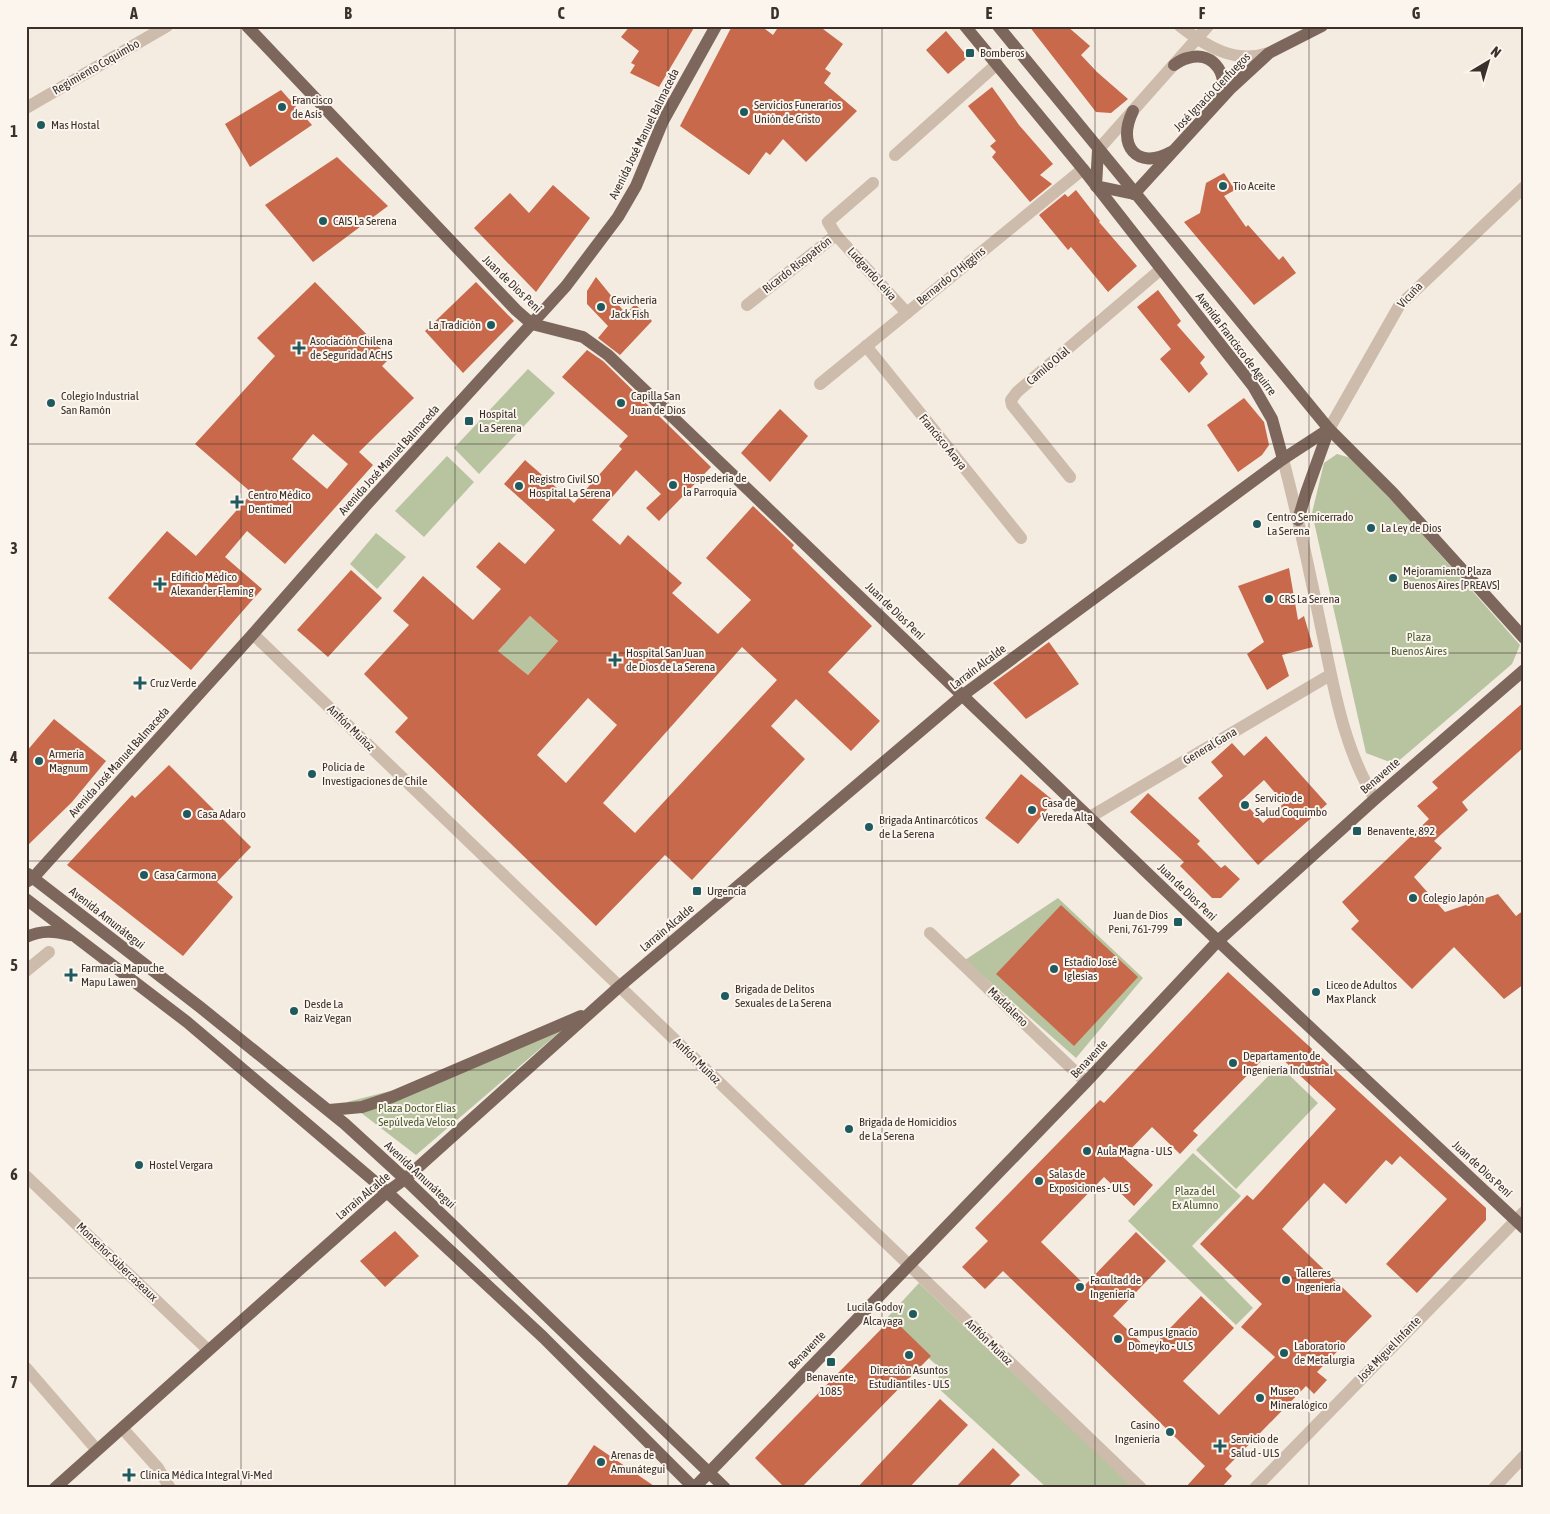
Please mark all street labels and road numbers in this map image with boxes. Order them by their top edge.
street label: Regimiento Coquimbo [50,36,142,98]
street label: José Ignacio Cienfuegos [1171,50,1253,134]
street label: Avenida José Manuel Balmaceda [606,66,682,202]
street label: Ricardo Risopatrón [760,234,834,296]
street label: Bernardo O'Higgins [914,244,988,308]
street label: Ludgardo Leiva [845,245,899,303]
street label: Juan de Dios Pení [480,252,544,316]
street label: Vicuña [1395,279,1425,311]
street label: Avenida Francisco de Aguirre [1193,290,1279,398]
street label: Camilo Olal [1024,344,1073,388]
street label: Avenida José Manuel Balmaceda [336,402,442,518]
street label: Francisco Araya [916,411,970,473]
street label: Juan de Dios Pení [863,579,927,643]
street label: Larraín Alcalde [947,642,1009,692]
street label: Anfión Muñoz [324,702,378,754]
street label: Avenida José Manuel Balmaceda [66,704,172,820]
street label: General Gana [1181,725,1239,767]
street label: Benavente [1358,755,1402,797]
street label: Juan de Dios Pení [1155,860,1219,924]
street label: Avenida Amunátegui [66,884,148,952]
street label: Larraín Alcalde [637,901,697,955]
street label: Maddaleno [985,984,1031,1030]
street label: Anfión Muñoz [670,1035,724,1087]
street label: Benavente [1068,1037,1110,1081]
street label: Juan de Dios Pení [1449,1138,1515,1200]
street label: Avenida Amunátegui [382,1139,458,1211]
street label: Larraín Alcalde [333,1169,393,1223]
street label: Monseñor Subercaseaux [74,1220,161,1304]
street label: José Miguel Infante [1354,1313,1424,1385]
street label: Anfión Muñoz [962,1316,1016,1368]
street label: Benavente [785,1328,829,1372]

